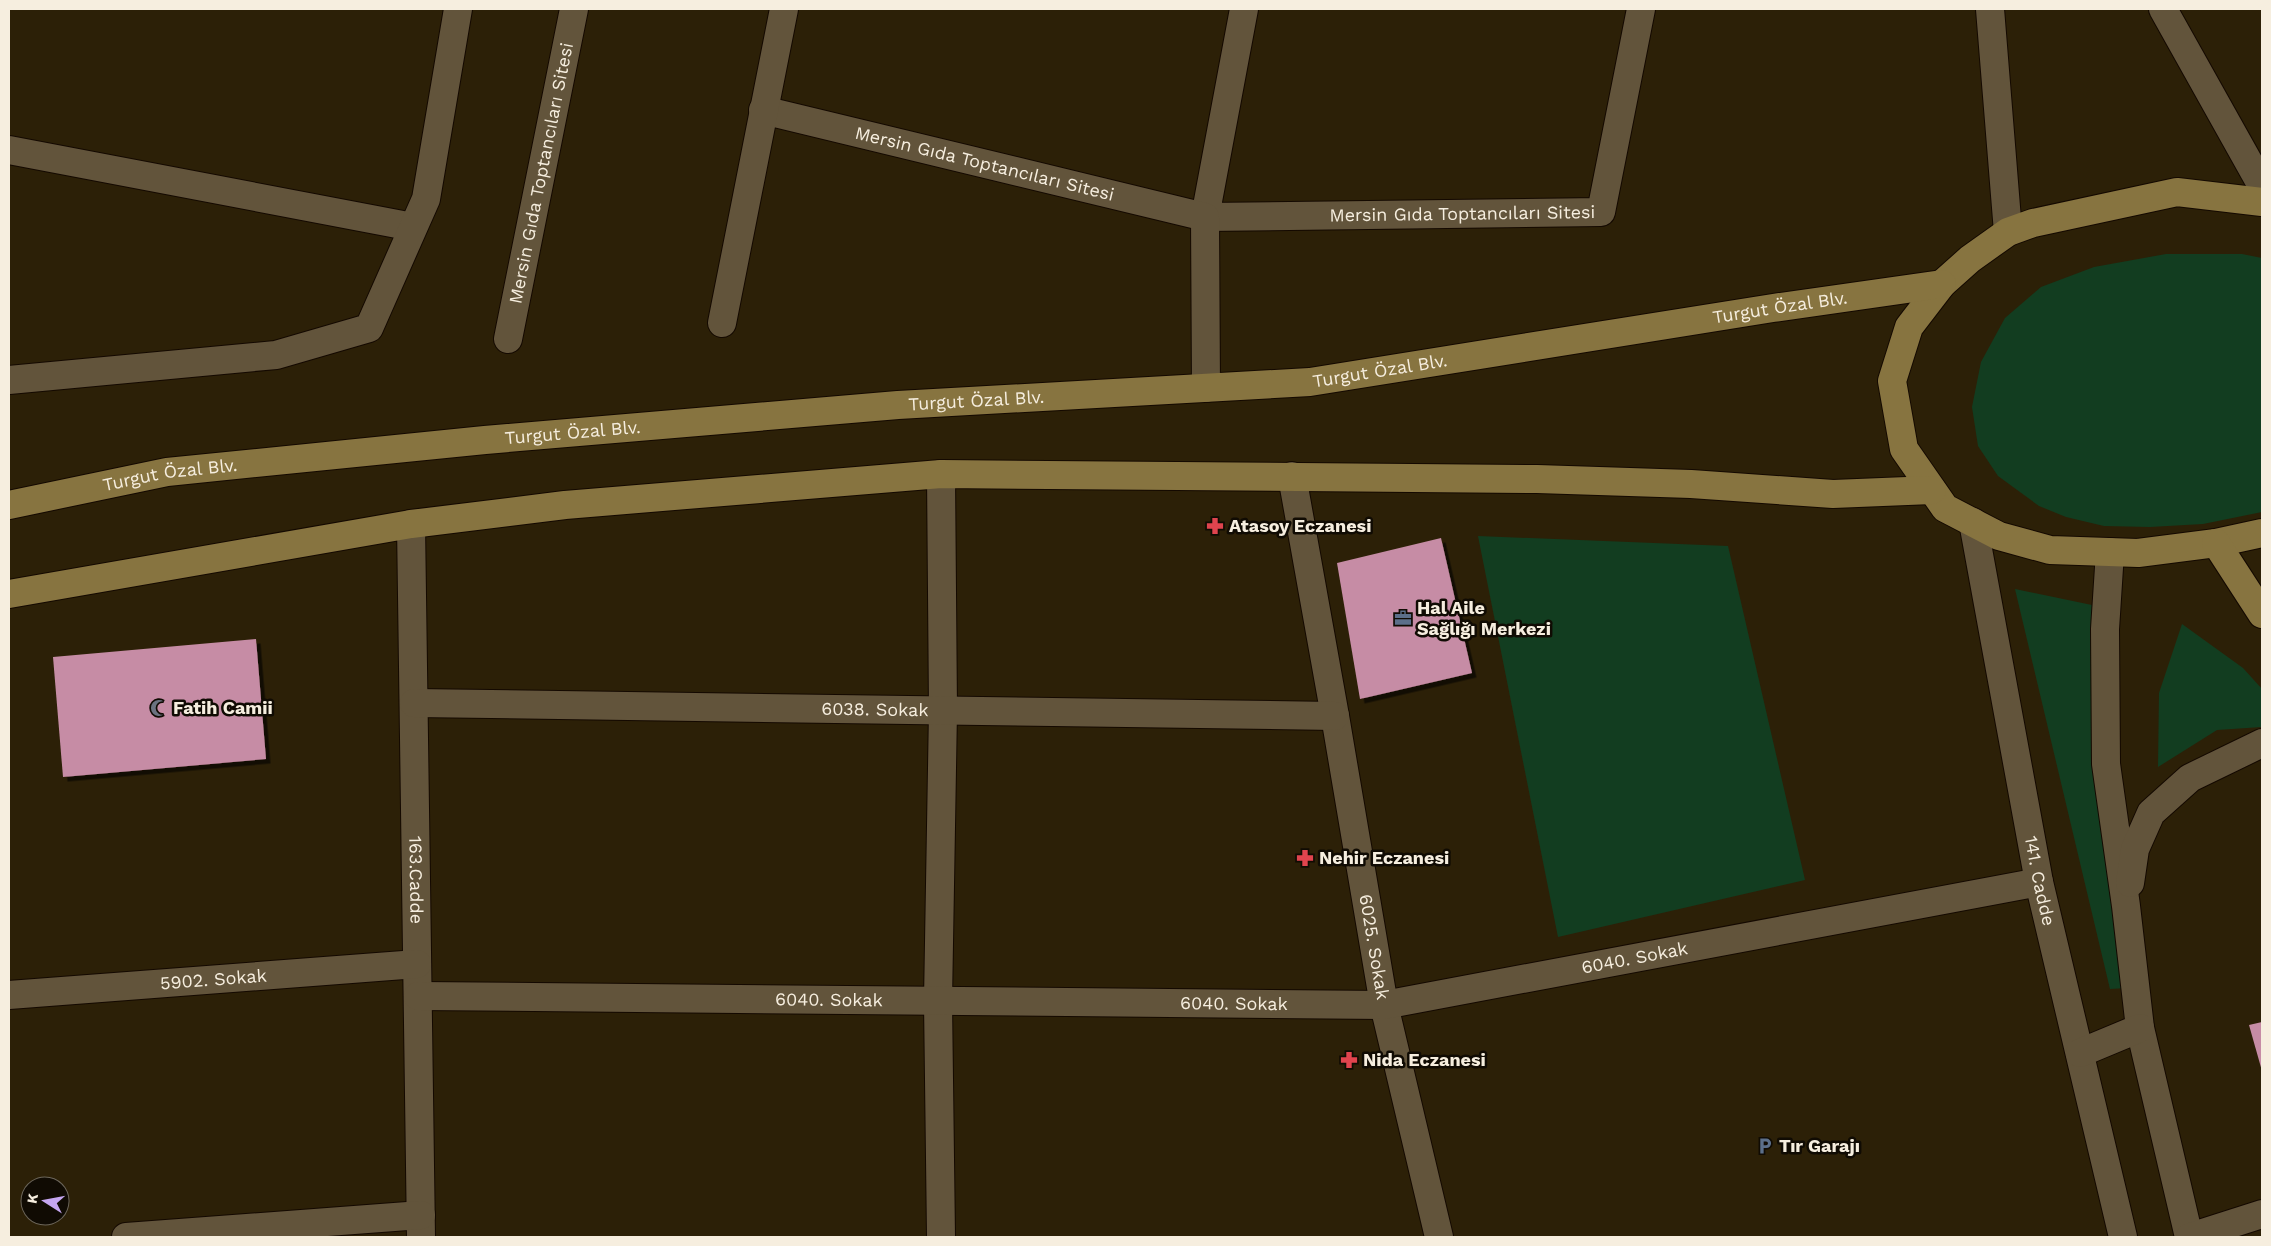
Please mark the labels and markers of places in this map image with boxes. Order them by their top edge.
place label: Atasoy Eczanesi [1229,515,1371,536]
pharmacy icon: Atasoy Eczanesi [1205,516,1225,536]
place label: Hal Aile Sağlığı Merkezi [1417,597,1551,639]
office icon: Hal Aile Sağlığı Merkezi [1393,608,1413,628]
place label: Fatih Camii [173,697,273,718]
mosque icon: Fatih Camii [149,698,169,718]
place label: Nehir Eczanesi [1319,847,1449,868]
pharmacy icon: Nehir Eczanesi [1295,848,1315,868]
place label: Nida Eczanesi [1363,1049,1486,1070]
pharmacy icon: Nida Eczanesi [1339,1050,1359,1070]
place label: Tır Garajı [1779,1135,1860,1156]
parking icon: Tır Garajı [1755,1136,1775,1156]

